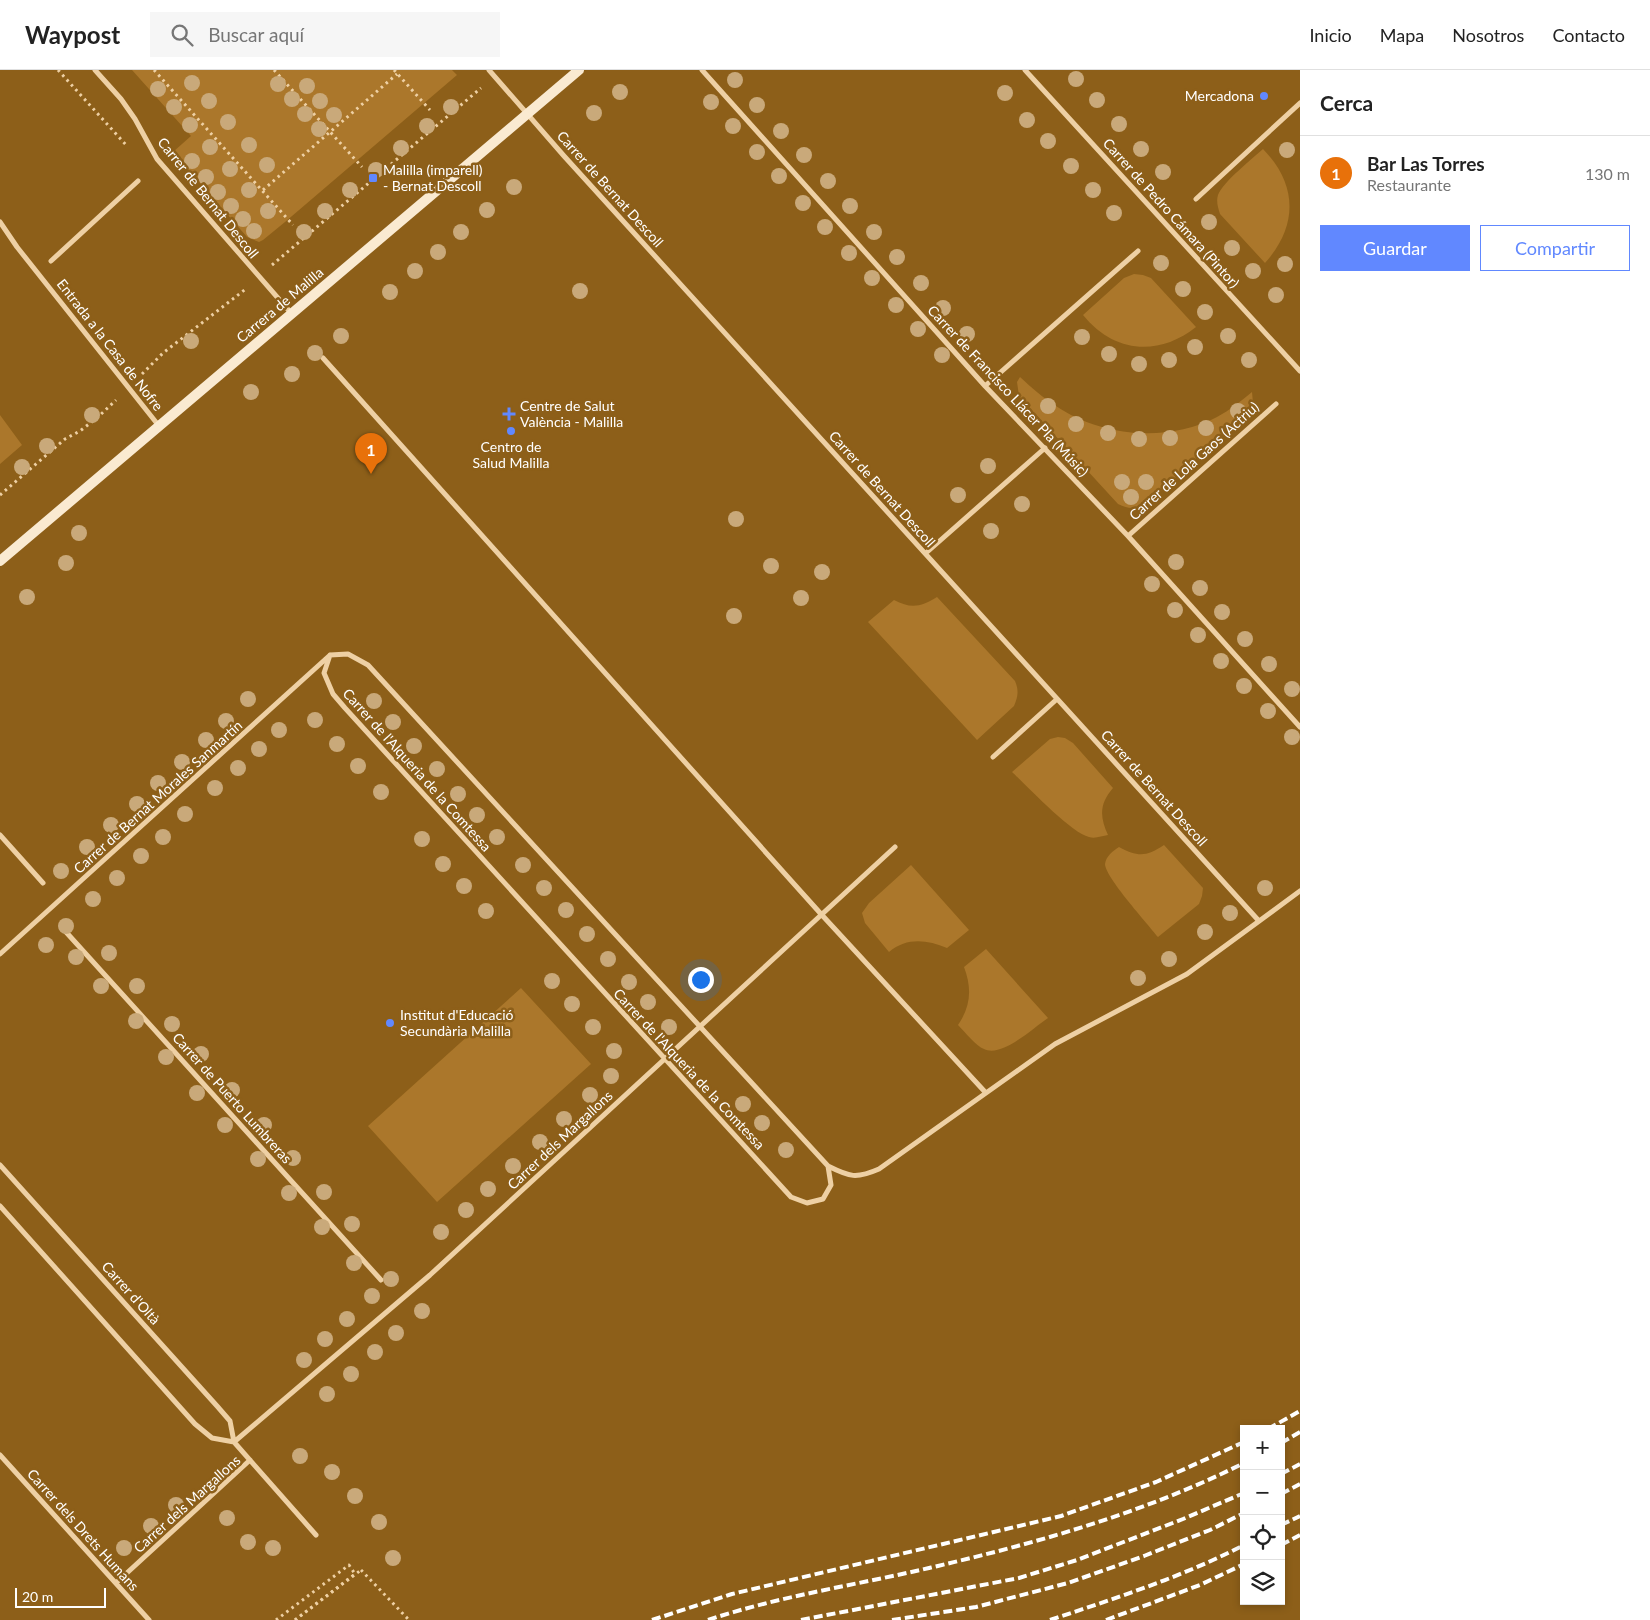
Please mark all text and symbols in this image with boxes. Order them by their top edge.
search box [150,12,500,57]
text: Waypost [25,20,120,49]
icon: search [168,21,196,49]
text: Buscar aquí [208,23,304,46]
text: Inicio [1309,24,1352,46]
text: Mapa [1380,24,1424,46]
text: Nosotros [1452,24,1524,46]
text: Contacto [1552,24,1625,46]
place label: Mercadona [1185,87,1254,104]
marker: Mercadona [1258,90,1270,102]
text: Cerca [1320,90,1373,115]
street label: Carrer de Bernat Descoll [554,127,667,250]
street label: Carrer de Bernat Descoll [154,134,262,262]
street label: Carrer de Pedro Cámara (Pintor) [1100,134,1243,291]
text: Bar Las Torres [1367,152,1485,175]
place label: Malilla (imparell) - Bernat Descoll [383,161,483,194]
text: 1 [1331,164,1341,183]
text: 130 m [1585,164,1630,183]
marker: Malilla (imparell) - Bernat Descoll [367,172,379,184]
text: Restaurante [1367,175,1451,194]
button: Guardar [1320,225,1470,271]
button: Compartir [1480,225,1630,271]
street label: Carrera de Malilla [233,263,327,346]
street label: Entrada a la Casa de Nofre [54,275,167,414]
street label: Carrer de Francisco Llácer Pla (Músic) [924,301,1093,480]
place label: Centre de Salut València - Malilla [520,397,623,430]
street label: Carrer de Lola Gaos (Actriu) [1125,398,1262,523]
marker: Centre de Salut València - Malilla [502,407,516,421]
marker: Centro de Salud Malilla [505,425,517,437]
street label: Carrer de Bernat Descoll [826,427,939,550]
pin: 1 [355,433,387,474]
place label: Centro de Salud Malilla [473,438,550,471]
street label: Carrer de l'Alqueria de la Comtessa [340,685,495,855]
street label: Carrer de Bernat Morales Sanmartín [70,716,245,877]
street label: Carrer de Bernat Descoll [1098,726,1211,849]
your location [688,967,714,993]
street label: Carrer de l'Alqueria de la Comtessa [610,985,768,1153]
place label: Institut d'Educació Secundària Malilla [400,1006,514,1039]
marker: Institut d'Educació Secundària Malilla [384,1017,396,1029]
street label: Carrer de Puerto Lumbreras [169,1029,296,1167]
street label: Carrer dels Margallons [504,1087,616,1193]
street label: Carrer d'Oltà [99,1258,164,1328]
map controls [1240,1425,1285,1605]
button: + [1240,1425,1285,1470]
street label: Carrer dels Margallons [130,1451,243,1556]
street label: Carrer dels Drets Humans [24,1465,143,1594]
button: − [1240,1470,1285,1515]
button: locate [1240,1515,1285,1560]
button: layers [1240,1560,1285,1605]
scale bar [15,1585,106,1608]
text: 20 m [22,1588,53,1605]

